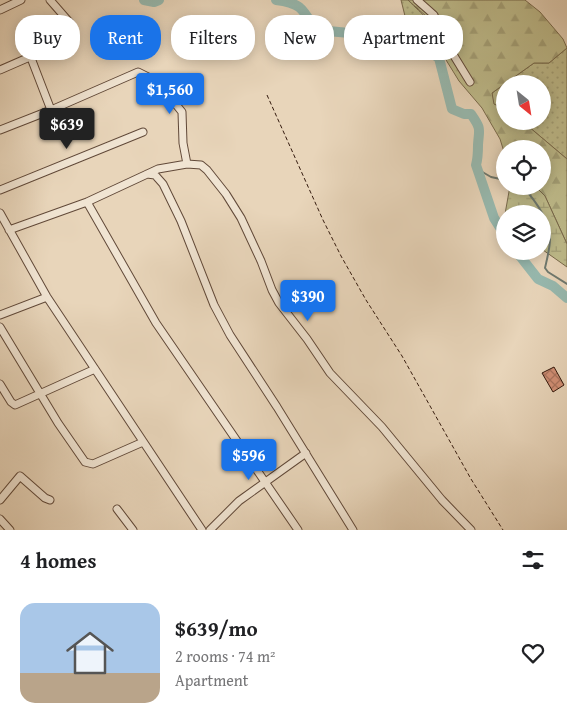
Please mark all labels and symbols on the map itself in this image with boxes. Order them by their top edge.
pin: $1,560 [129,72,211,115]
north arrow [496,75,551,130]
pin: $639 [37,108,97,150]
pin: $390 [278,280,338,322]
pin: $596 [219,438,279,481]

